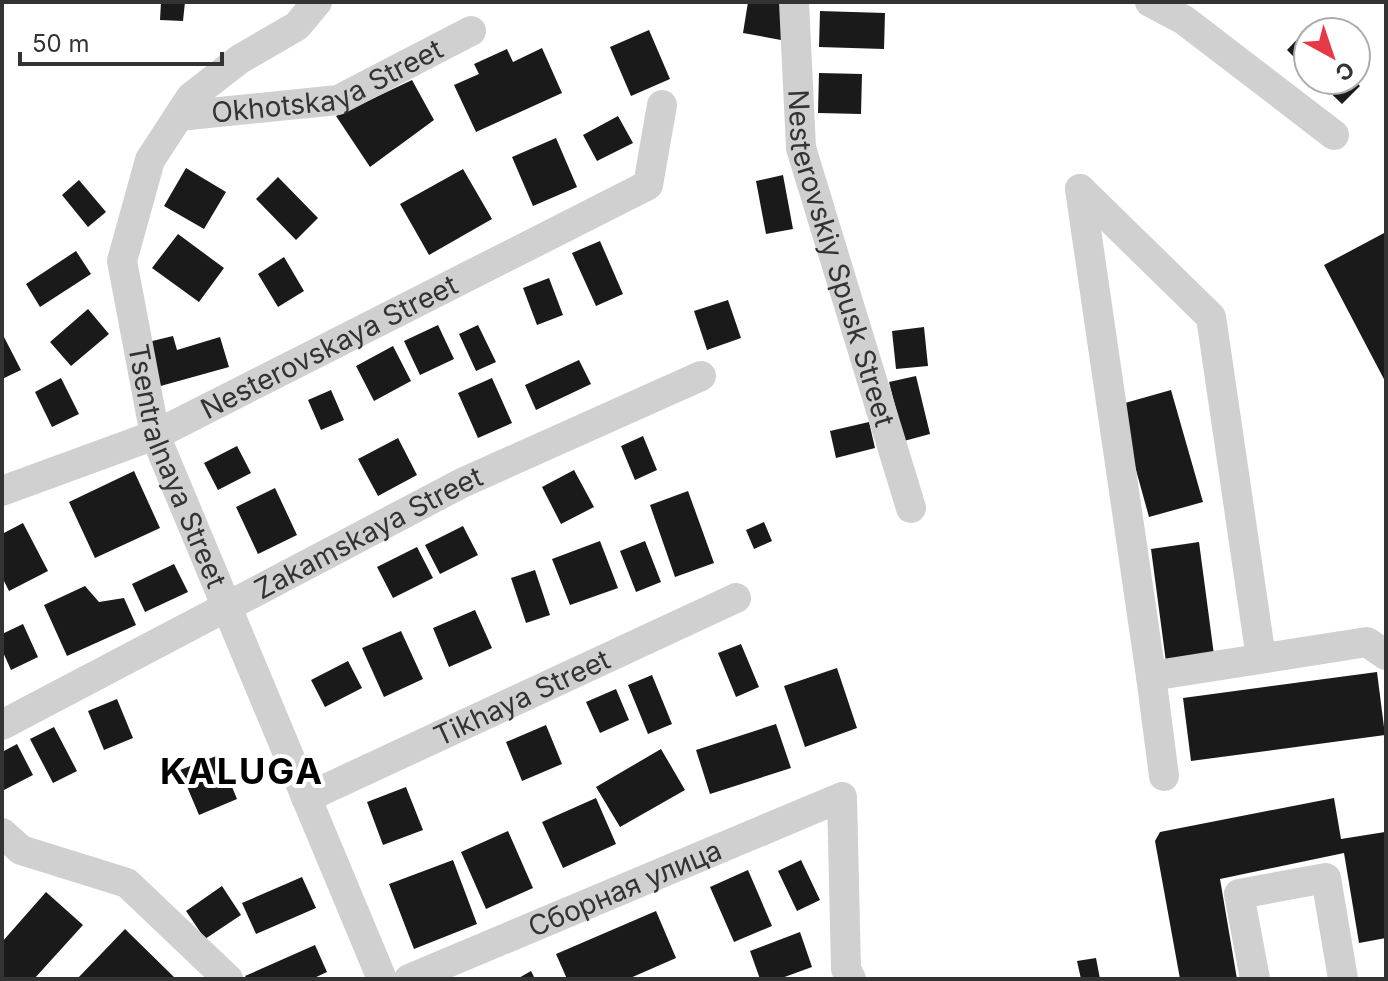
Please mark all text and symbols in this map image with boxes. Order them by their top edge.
scale bar [20,16,222,66]
north arrow [1292,16,1372,96]
text: 50 m [32,29,90,58]
street label: Okhotskaya Street [210,32,448,130]
text: С [1330,56,1359,87]
street label: Nesterovskiy Spusk Street [781,89,902,431]
street label: Nesterovskaya Street [195,268,463,426]
street label: Tsentralnaya Street [121,341,234,593]
street label: Zakamskaya Street [249,459,488,606]
street label: Tikhaya Street [428,642,615,753]
district label: KALUGA [160,749,324,793]
street label: Сборная улица [523,833,726,944]

